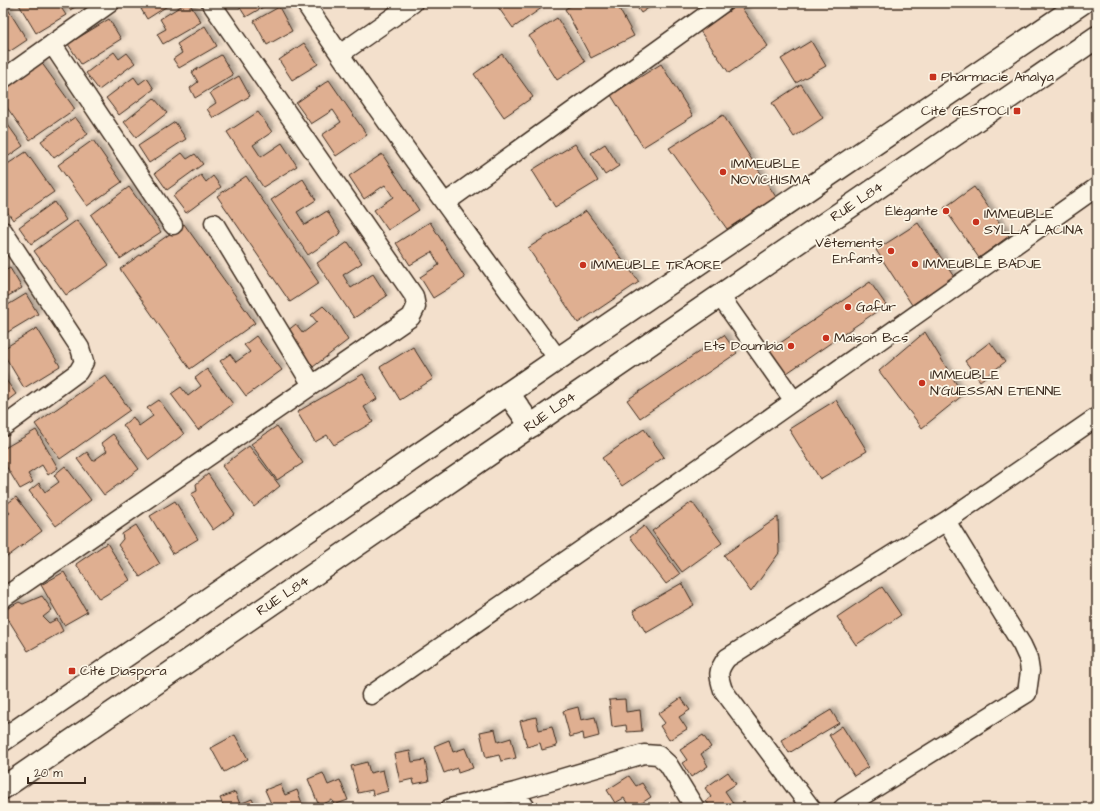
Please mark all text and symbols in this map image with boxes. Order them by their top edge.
place label: Pharmacie Analya [941,67,1054,87]
marker: Pharmacie Analya [928,72,938,82]
place label: Cité GESTOCI [921,101,1009,121]
marker: Cité GESTOCI [1012,106,1022,116]
place label: IMMEUBLE NOVICHISMA [731,154,810,190]
marker: IMMEUBLE NOVICHISMA [718,167,728,177]
street label: RUE L84 [827,177,888,227]
place label: Élégante [885,201,938,221]
place label: IMMEUBLE SYLLA LACINA [984,204,1083,240]
marker: Élégante [941,206,951,216]
marker: IMMEUBLE SYLLA LACINA [971,217,981,227]
place label: Vêtements Enfants [815,233,883,269]
marker: Vêtements Enfants [886,246,896,256]
place label: IMMEUBLE BADJE [923,254,1042,274]
place label: IMMEUBLE TRAORE [591,255,722,275]
marker: IMMEUBLE BADJE [910,259,920,269]
marker: IMMEUBLE TRAORE [578,260,588,270]
place label: Gafur [856,297,896,317]
marker: Gafur [843,302,853,312]
place label: Maison Bcs [834,328,908,348]
marker: Maison Bcs [821,333,831,343]
place label: Ets Doumbia [704,336,783,356]
marker: Ets Doumbia [786,341,796,351]
place label: IMMEUBLE N'GUESSAN ETIENNE [930,365,1062,401]
marker: IMMEUBLE N'GUESSAN ETIENNE [917,378,927,388]
street label: RUE L84 [520,386,581,437]
street label: RUE L84 [253,571,314,621]
place label: Cité Diaspora [80,661,167,681]
marker: Cité Diaspora [67,666,77,676]
scale bar [28,759,85,785]
text: 20 m [34,765,63,782]

